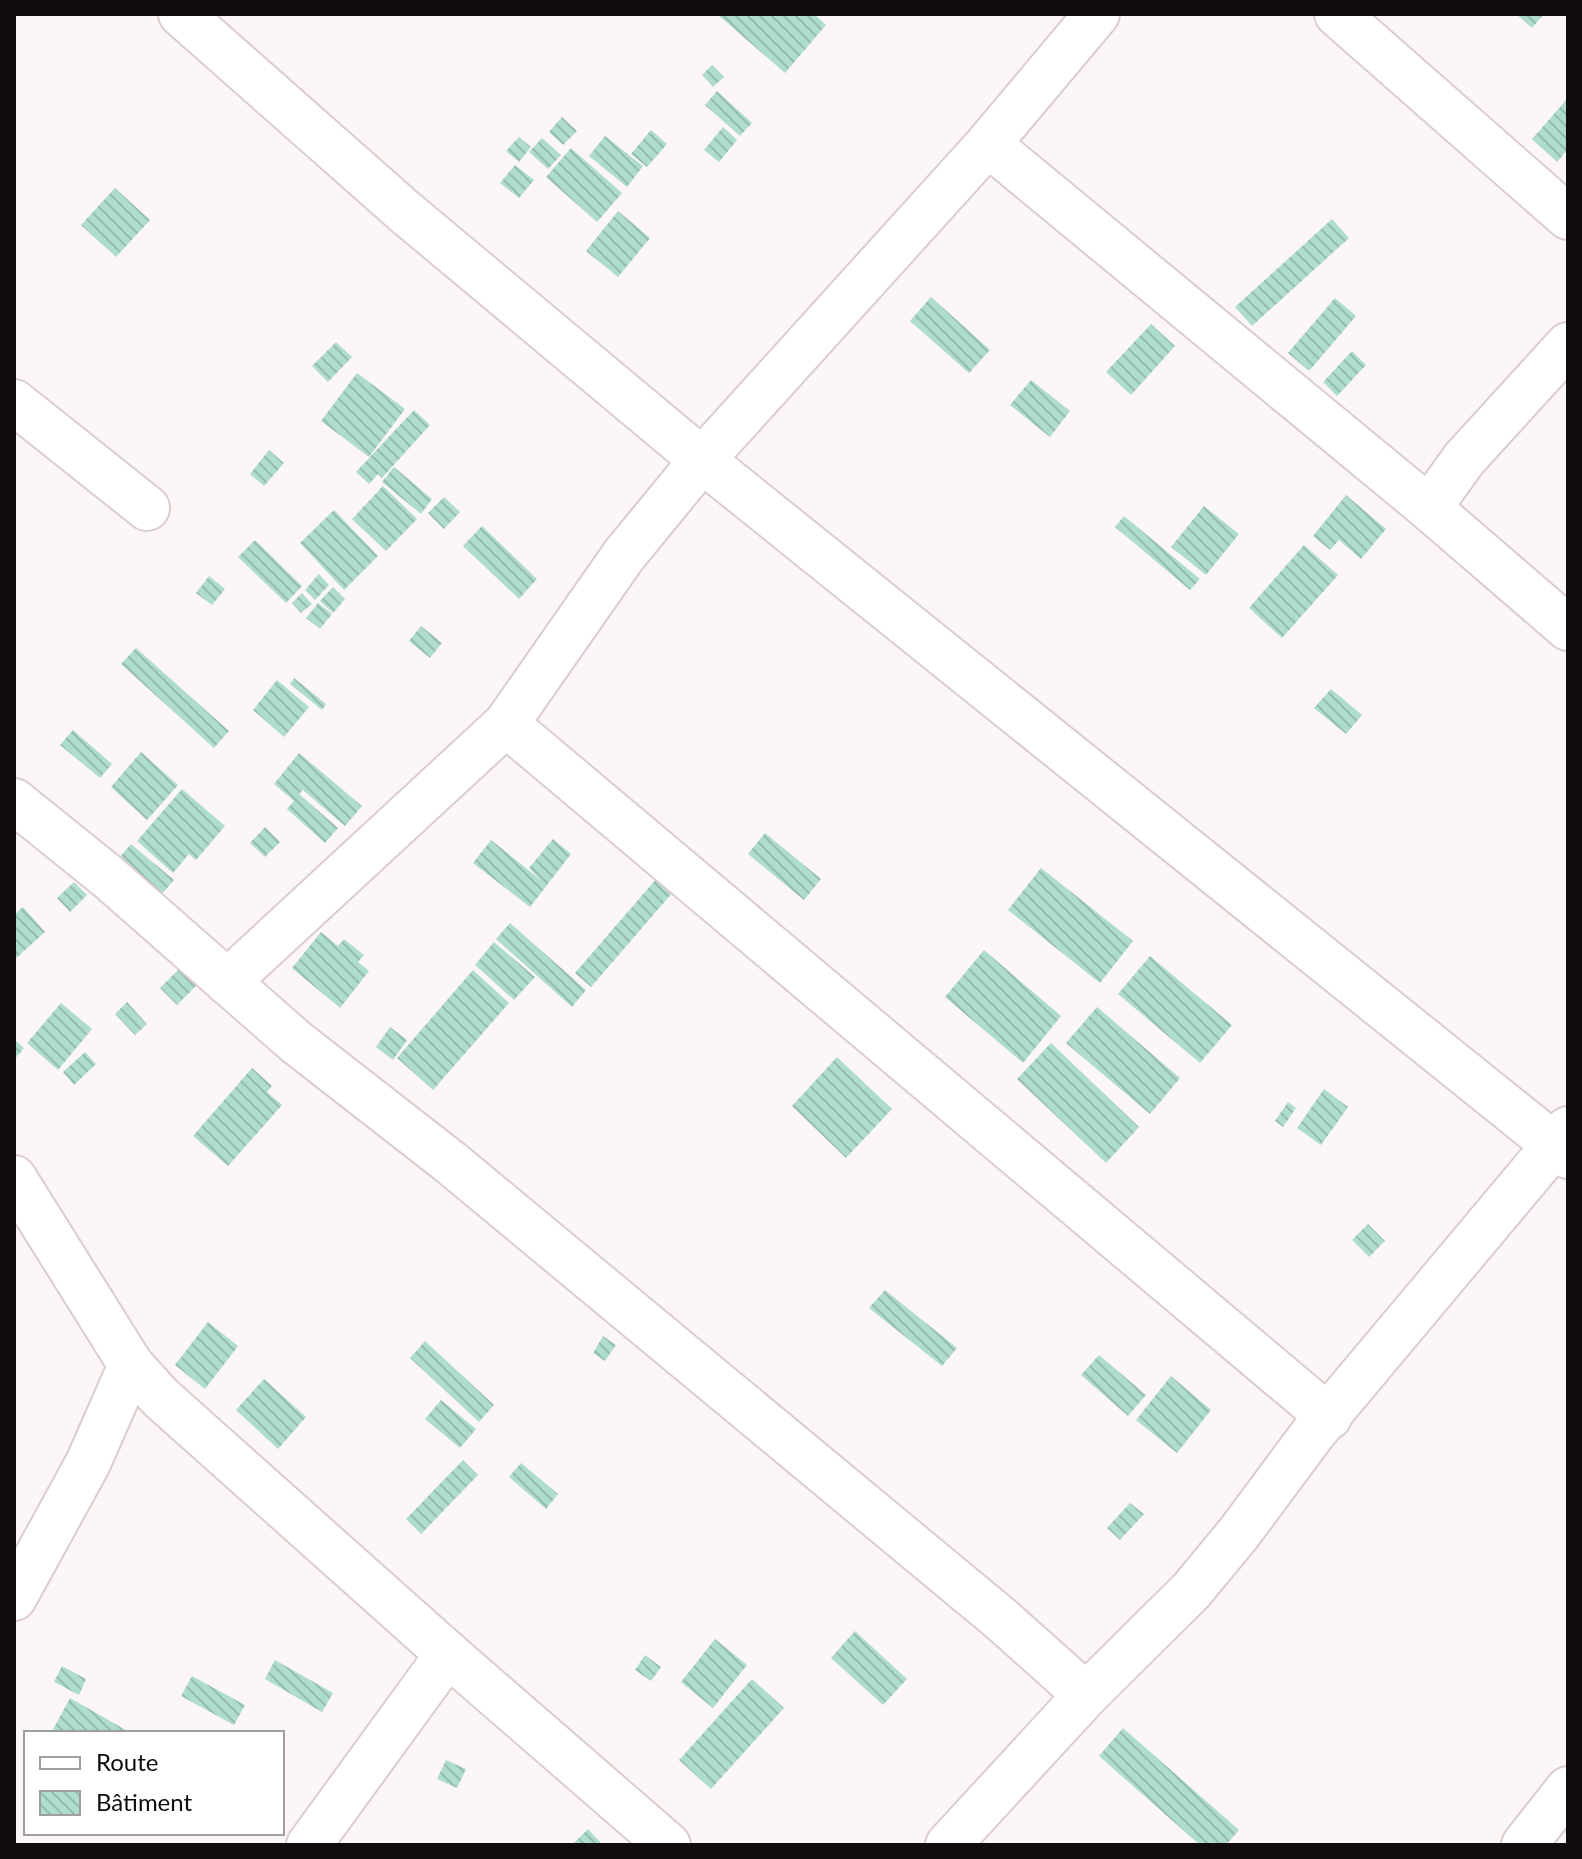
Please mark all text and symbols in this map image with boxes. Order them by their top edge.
legend [24,1731,284,1835]
text: Route [96,1747,158,1776]
text: Bâtiment [96,1787,193,1816]

